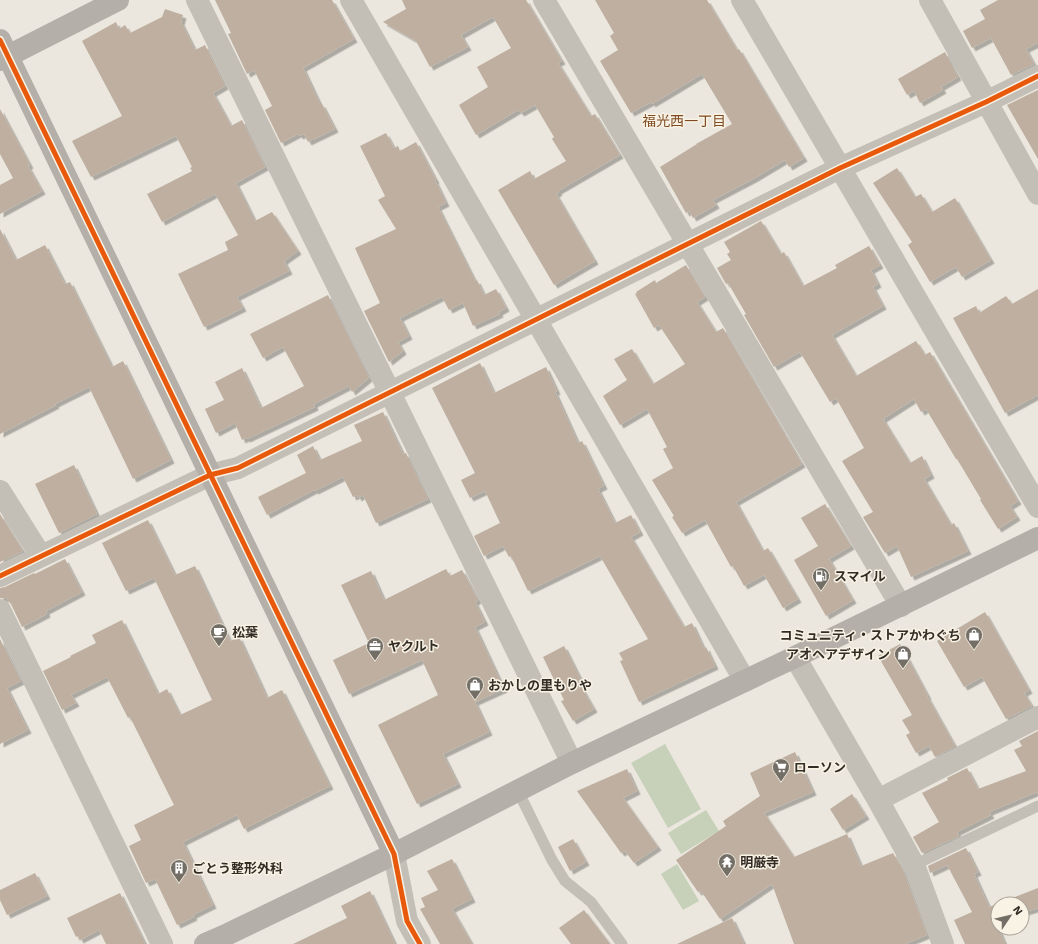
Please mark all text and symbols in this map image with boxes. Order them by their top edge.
district label: 福光西一丁目 [642,113,726,129]
fuel station icon: スマイル [811,566,831,591]
place label: スマイル [834,569,886,584]
cafe icon: 松葉 [209,622,229,647]
place label: 松葉 [232,625,258,640]
shop icon: コミュニティ・ストアかわぐち [964,625,984,650]
place label: コミュニティ・ストアかわぐち [780,628,961,643]
office icon: ヤクルト [365,636,385,661]
place label: ヤクルト [388,639,440,654]
shop icon: アオヘアデザイン [893,644,913,669]
place label: アオヘアデザイン [786,647,890,662]
shop icon: おかしの里もりや [465,675,485,700]
place label: おかしの里もりや [488,678,592,693]
supermarket icon: ローソン [771,757,791,782]
place label: ローソン [794,760,846,775]
temple icon: 明厳寺 [717,852,737,877]
place label: 明厳寺 [740,855,779,870]
building icon: ごとう整形外科 [169,858,189,883]
place label: ごとう整形外科 [192,861,283,876]
north arrow [990,896,1030,936]
text: N [1010,903,1025,918]

